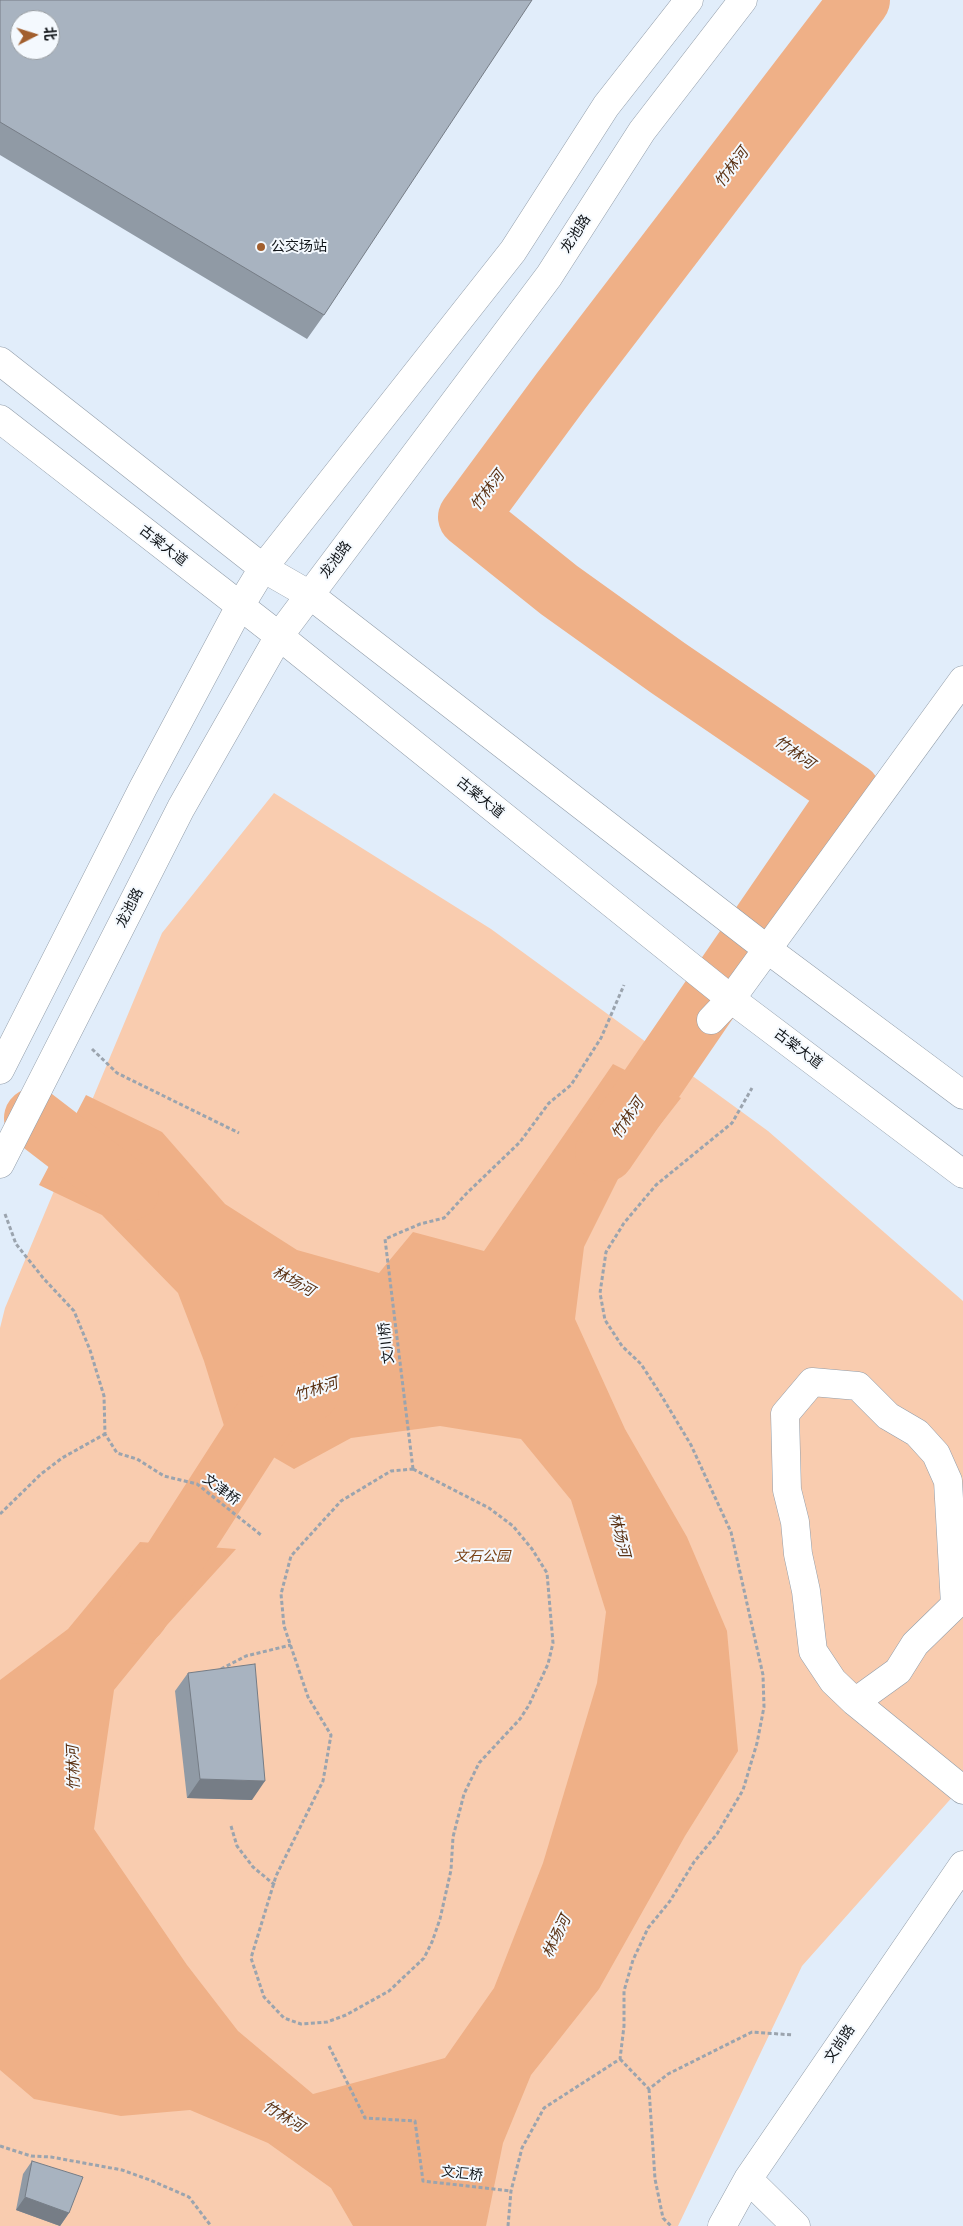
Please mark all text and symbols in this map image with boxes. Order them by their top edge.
north arrow [10,10,60,60]
text: 北 [40,26,59,41]
water label: 竹林河 [711,145,753,191]
street label: 龙池路 [558,212,594,256]
place label: 公交场站 [271,239,327,255]
marker: 公交场站 [255,241,267,253]
water label: 竹林河 [467,468,509,514]
street label: 古棠大道 [136,522,190,570]
street label: 龙池路 [317,538,355,582]
water label: 竹林河 [770,733,818,773]
street label: 古棠大道 [453,774,507,822]
street label: 龙池路 [113,885,147,931]
street label: 古棠大道 [771,1025,825,1073]
water label: 竹林河 [608,1095,648,1143]
water label: 林场河 [269,1263,317,1301]
street label: 文川桥 [376,1321,398,1365]
water label: 竹林河 [292,1374,340,1406]
street label: 文津桥 [199,1471,243,1509]
water label: 林场河 [605,1511,633,1559]
park label: 文石公园 [454,1549,510,1565]
water label: 竹林河 [64,1745,84,1791]
water label: 林场河 [539,1913,575,1961]
street label: 文尚路 [821,2022,859,2066]
water label: 竹林河 [259,2097,307,2137]
street label: 文汇桥 [440,2163,484,2185]

